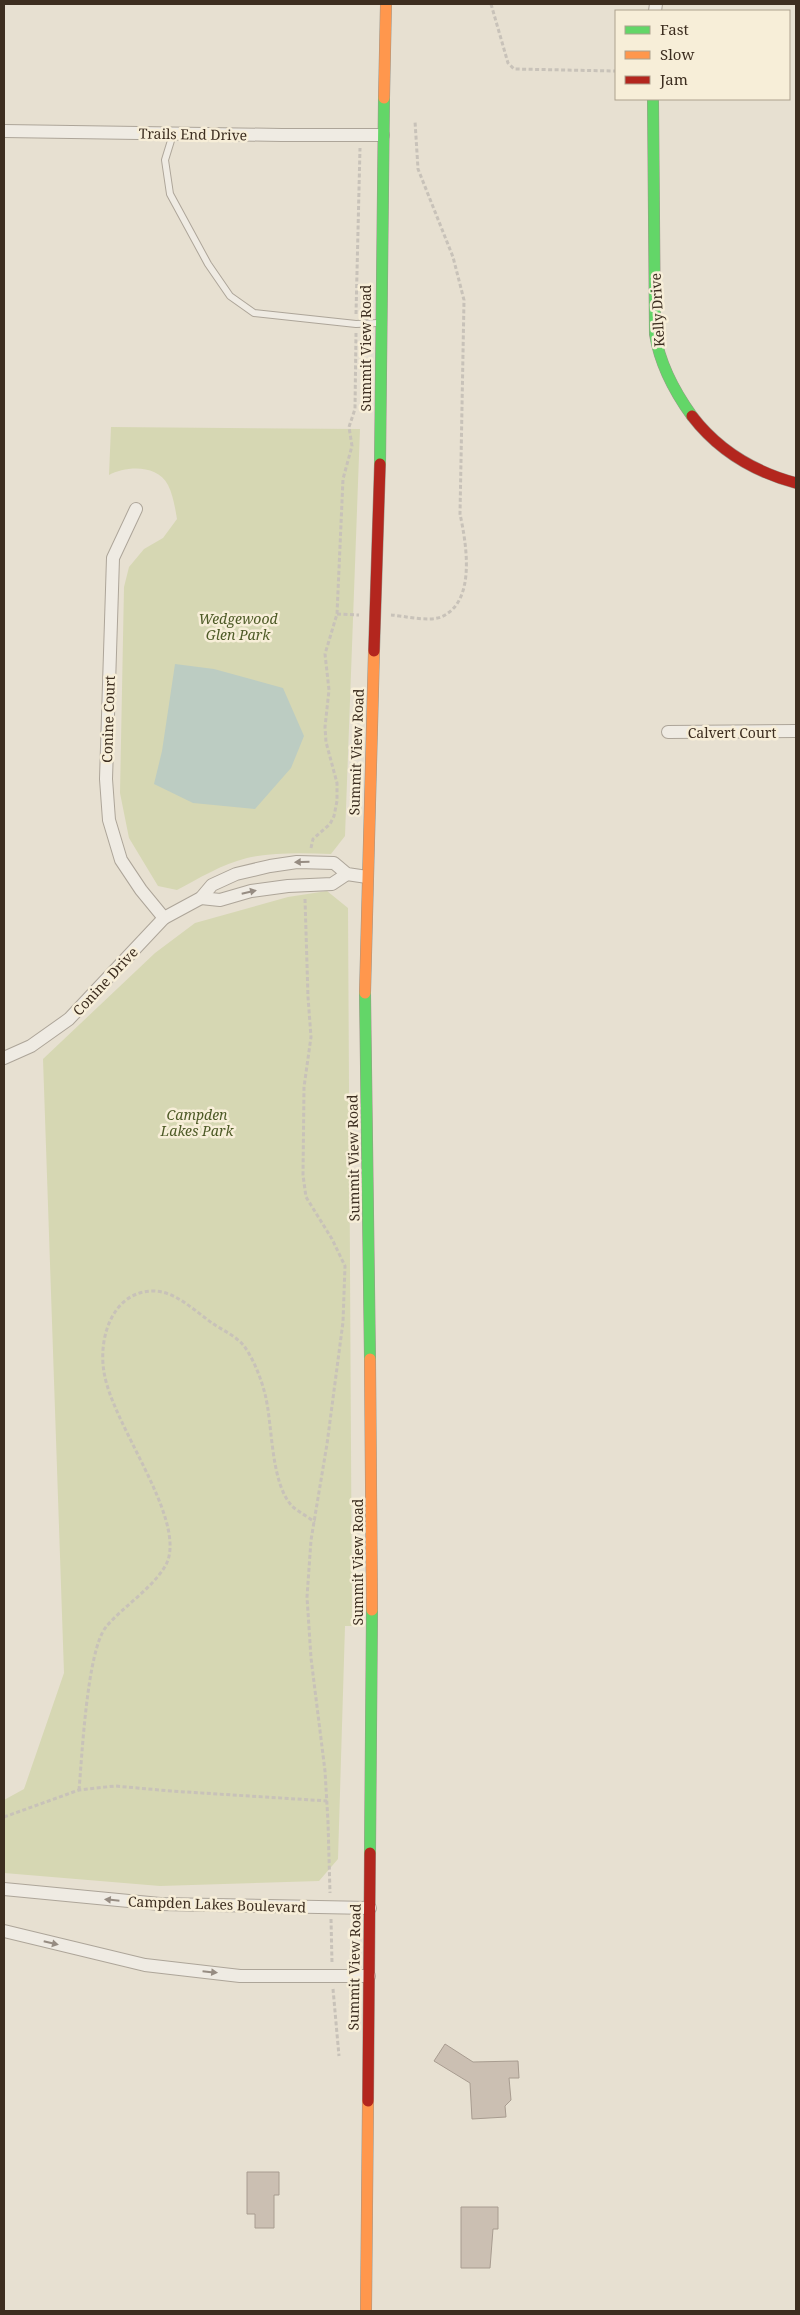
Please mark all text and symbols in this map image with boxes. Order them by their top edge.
legend [615,10,790,100]
text: Fast [660,19,689,39]
text: Slow [660,44,694,64]
text: Jam [659,69,688,89]
street label: Trails End Drive [139,124,247,144]
street label: Kelly Drive [646,273,668,347]
street label: Summit View Road [356,284,375,411]
park label: Wedgewood Glen Park [198,609,278,644]
street label: Conine Court [97,675,119,763]
street label: Summit View Road [344,688,368,816]
street label: Calvert Court [688,723,776,742]
one-way arrow [294,859,310,867]
one-way arrow [241,888,256,896]
street label: Conine Drive [68,943,142,1019]
street label: Summit View Road [342,1094,364,1222]
park label: Campden Lakes Park [160,1105,234,1140]
street label: Summit View Road [348,1498,367,1625]
street label: Campden Lakes Boulevard [128,1891,307,1917]
one-way arrow [103,1896,119,1904]
street label: Summit View Road [343,1903,365,2031]
one-way arrow [43,1939,58,1947]
one-way arrow [203,1968,219,1976]

